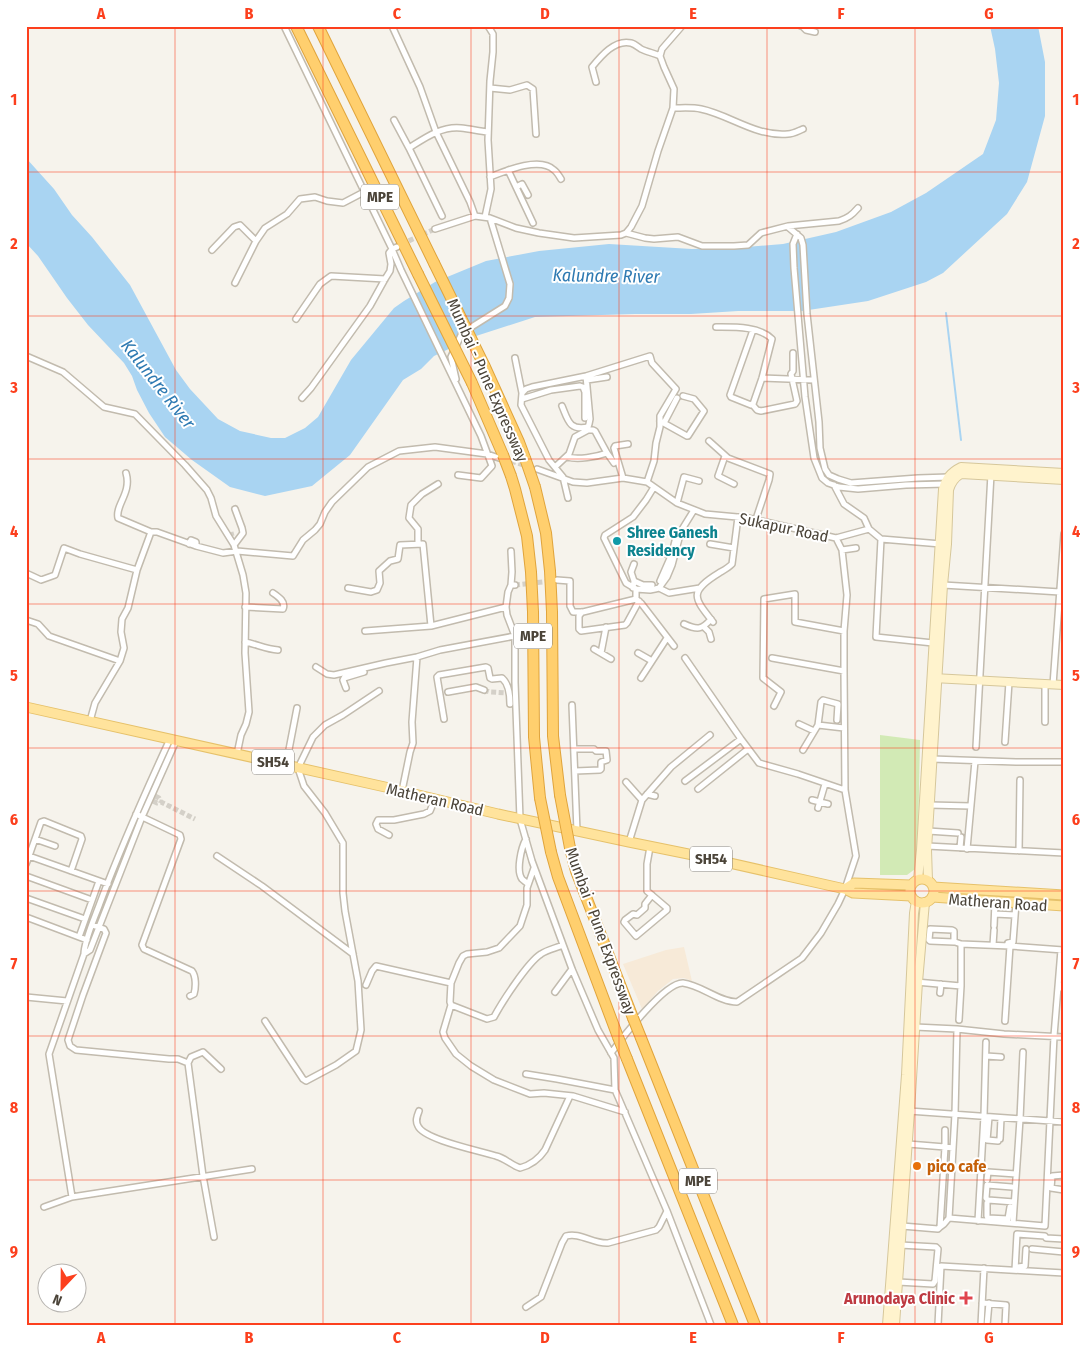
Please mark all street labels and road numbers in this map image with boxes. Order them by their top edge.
road number: MPE [361,184,399,210]
street label: Mumbai - Pune Expressway [443,296,532,466]
street label: Sukapur Road [738,509,830,546]
road number: MPE [514,624,552,648]
road number: SH54 [252,750,294,774]
street label: Matheran Road [384,779,485,820]
street label: Mumbai - Pune Expressway [561,845,640,1018]
road number: SH54 [690,846,732,872]
street label: Matheran Road [948,890,1048,915]
road number: MPE [679,1168,717,1194]

